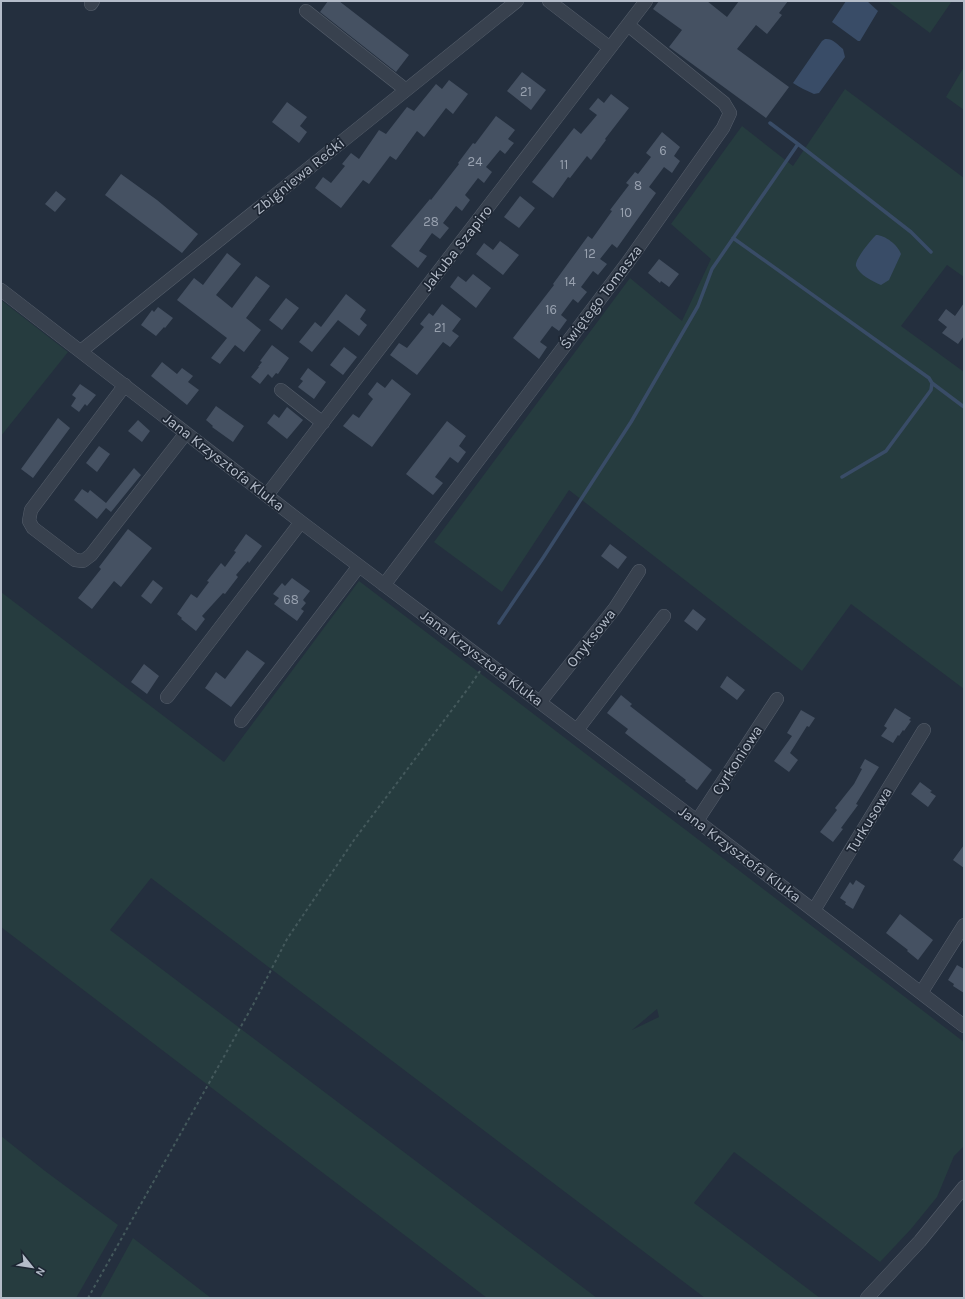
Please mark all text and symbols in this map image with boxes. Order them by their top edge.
house number: 21 [520,84,532,99]
street label: Zbigniewa Rećki [250,134,348,218]
house number: 6 [659,143,667,158]
house number: 24 [468,154,482,169]
house number: 11 [560,157,568,172]
house number: 8 [634,178,642,193]
street label: Jakuba Szapiro [418,202,496,294]
house number: 10 [620,205,632,220]
house number: 28 [423,214,439,229]
street label: Świętego Tomasza [556,241,646,353]
house number: 12 [584,246,596,261]
house number: 14 [564,274,576,289]
house number: 16 [545,302,557,317]
house number: 21 [434,320,446,335]
street label: Jana Krzysztofa Kluka [160,409,288,515]
house number: 68 [283,592,299,607]
street label: Onyksowa [563,605,619,671]
street label: Jana Krzysztofa Kluka [417,606,547,710]
street label: Cyrkoniowa [708,722,766,798]
street label: Turkusowa [842,784,896,856]
street label: Jana Krzysztofa Kluka [675,802,805,906]
north arrow [12,1247,52,1287]
text: N [33,1265,48,1278]

